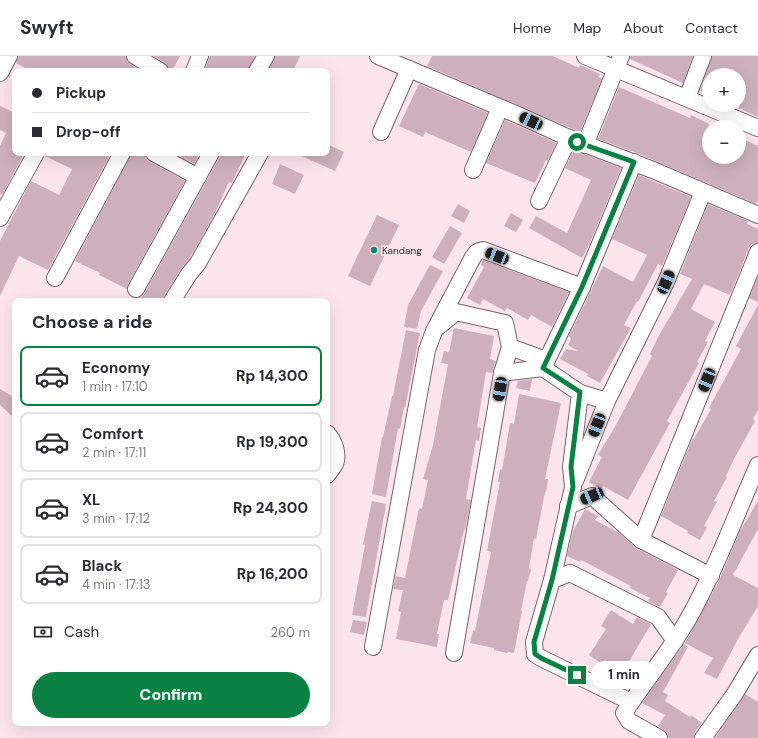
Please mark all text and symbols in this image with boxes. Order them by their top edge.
text: Swyft [20,15,74,40]
text: Home [513,19,551,37]
text: Map [573,19,601,37]
text: About [623,19,663,37]
text: Contact [685,19,738,37]
map controls [702,68,746,164]
button: + [702,68,746,112]
text: Pickup [56,83,106,103]
car [518,110,544,132]
button: − [702,120,746,164]
text: Drop-off [56,122,121,142]
route start [568,133,586,151]
place label: Kandang [382,244,422,257]
marker: Kandang [369,245,379,255]
car [484,246,510,266]
car [656,269,676,295]
text: Choose a ride [32,310,153,334]
icon: car [34,358,70,394]
text: Economy [82,358,150,378]
text: Rp 14,300 [236,366,308,386]
car [697,367,717,393]
car [492,376,508,402]
text: 1 min · 17:10 [82,378,148,395]
car [587,412,607,438]
icon: car [34,424,70,460]
text: Comfort [82,424,143,444]
text: Rp 19,300 [236,432,308,452]
text: 2 min · 17:11 [82,444,146,461]
car [579,486,605,506]
icon: car [34,490,70,526]
text: XL [82,490,100,510]
text: Rp 24,300 [233,498,308,518]
text: 3 min · 17:12 [82,510,150,527]
icon: car [34,556,70,592]
text: Black [82,556,122,576]
text: Rp 16,200 [237,564,308,584]
text: 4 min · 17:13 [82,576,150,593]
icon: cash [32,621,54,643]
text: Cash [64,622,99,642]
text: 260 m [270,624,310,641]
callout: 1 min [591,661,657,689]
route end [568,666,586,684]
text: 1 min [608,666,640,683]
button: Confirm [32,672,310,718]

